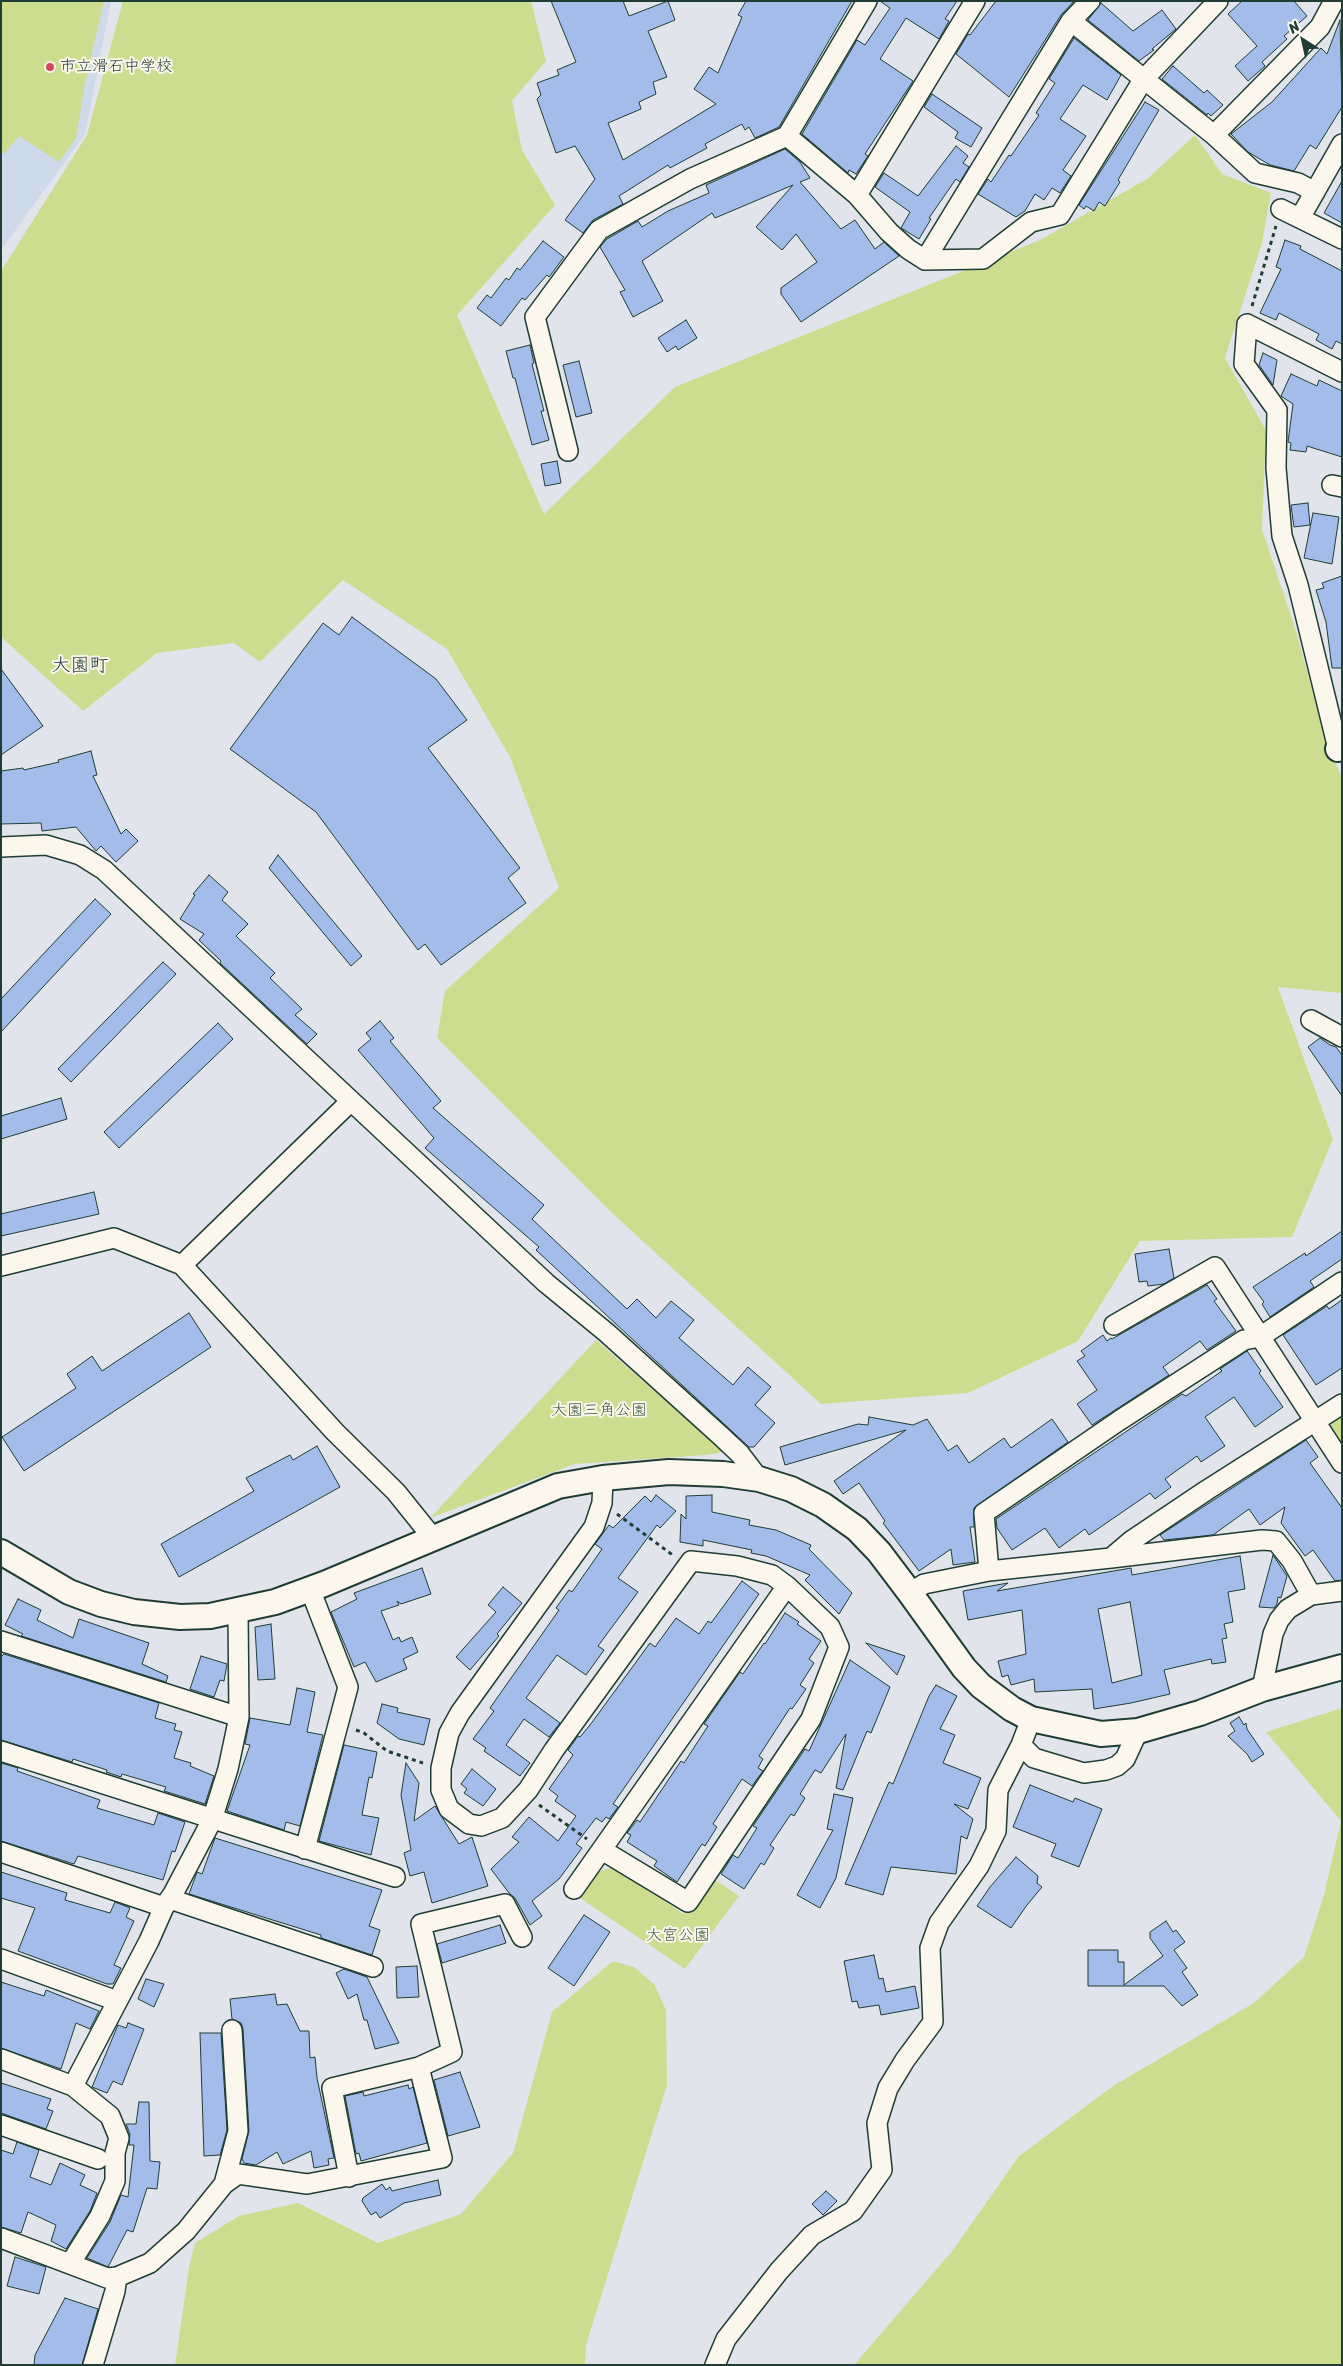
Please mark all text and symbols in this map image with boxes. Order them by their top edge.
text: N [1283,14,1305,40]
north arrow [1278,15,1328,65]
place label: 市立滑石中学校 [60,57,172,77]
marker: 市立滑石中学校 [44,61,56,73]
district label: 大園町 [52,655,108,677]
park label: 大園三角公園 [551,1401,647,1421]
park label: 大宮公園 [646,1926,710,1946]

